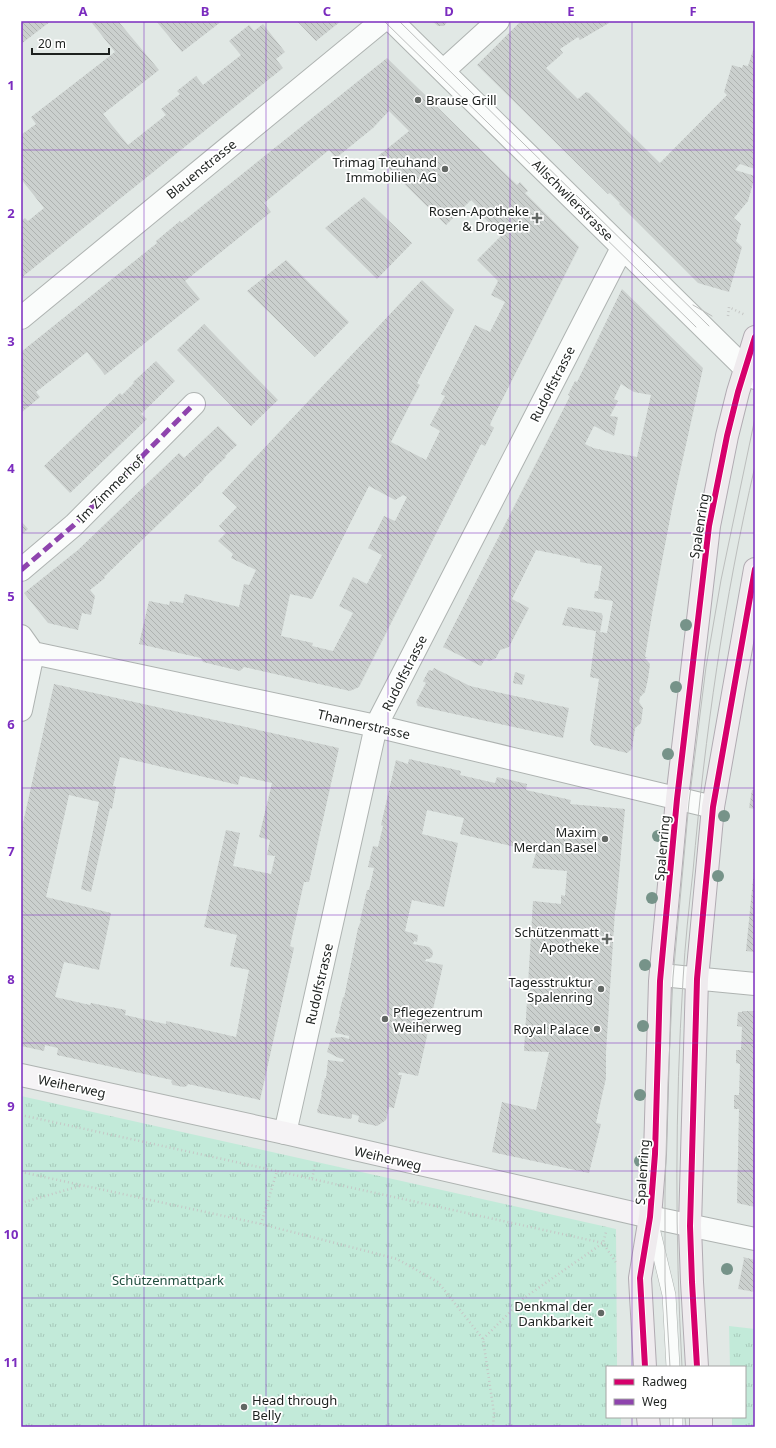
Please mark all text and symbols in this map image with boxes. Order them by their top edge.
text: A [79,2,88,20]
text: B [201,2,209,20]
text: C [323,2,331,20]
text: D [444,2,454,20]
text: E [567,2,575,20]
text: F [689,2,697,20]
scale bar [32,30,109,56]
text: 20 m [38,35,66,52]
text: 1 [7,76,15,94]
place label: Brause Grill [426,91,497,109]
marker: Brause Grill [413,95,423,105]
street label: Blauenstrasse [162,135,240,203]
place label: Trimag Treuhand Immobilien AG [332,153,437,186]
street label: Allschwilerstrasse [528,155,618,245]
marker: Trimag Treuhand Immobilien AG [440,164,450,174]
place label: Rosen-Apotheke & Drogerie [429,202,529,235]
text: 2 [7,204,15,222]
marker: Rosen-Apotheke & Drogerie [532,213,542,223]
text: 3 [7,332,15,350]
street label: Rudolfstrasse [525,343,579,425]
street label: Im Zimmerhof [72,450,149,527]
text: 4 [7,459,15,477]
street label: Spalenring [685,492,713,560]
text: 5 [7,587,15,605]
street label: Rudolfstrasse [377,632,431,714]
street label: Thannerstrasse [316,705,412,743]
text: 6 [7,715,15,733]
street label: Spalenring [650,814,674,882]
place label: Maxim Merdan Basel [513,823,597,856]
marker: Maxim Merdan Basel [600,834,610,844]
text: 7 [7,842,15,860]
place label: Schützenmatt Apotheke [515,923,599,956]
marker: Schützenmatt Apotheke [602,934,612,944]
street label: Rudolfstrasse [301,942,337,1026]
text: 8 [7,970,15,988]
place label: Tagesstruktur Spalenring [509,973,594,1006]
marker: Tagesstruktur Spalenring [596,984,606,994]
place label: Pflegezentrum Weiherweg [393,1003,483,1036]
marker: Pflegezentrum Weiherweg [380,1014,390,1024]
place label: Royal Palace [513,1020,589,1038]
marker: Royal Palace [592,1024,602,1034]
street label: Weiherweg [36,1070,108,1102]
text: 9 [7,1097,15,1115]
street label: Spalenring [631,1138,653,1206]
street label: Weiherweg [352,1141,424,1175]
text: 10 [4,1225,18,1243]
park label: Schützenmattpark [112,1271,224,1289]
place label: Denkmal der Dankbarkeit [514,1297,594,1330]
marker: Denkmal der Dankbarkeit [596,1308,606,1318]
text: 11 [4,1353,18,1371]
legend [606,1366,746,1418]
text: Radweg [642,1373,687,1390]
place label: Head through Belly [252,1391,337,1424]
text: Weg [642,1393,667,1410]
marker: Head through Belly [239,1402,249,1412]

